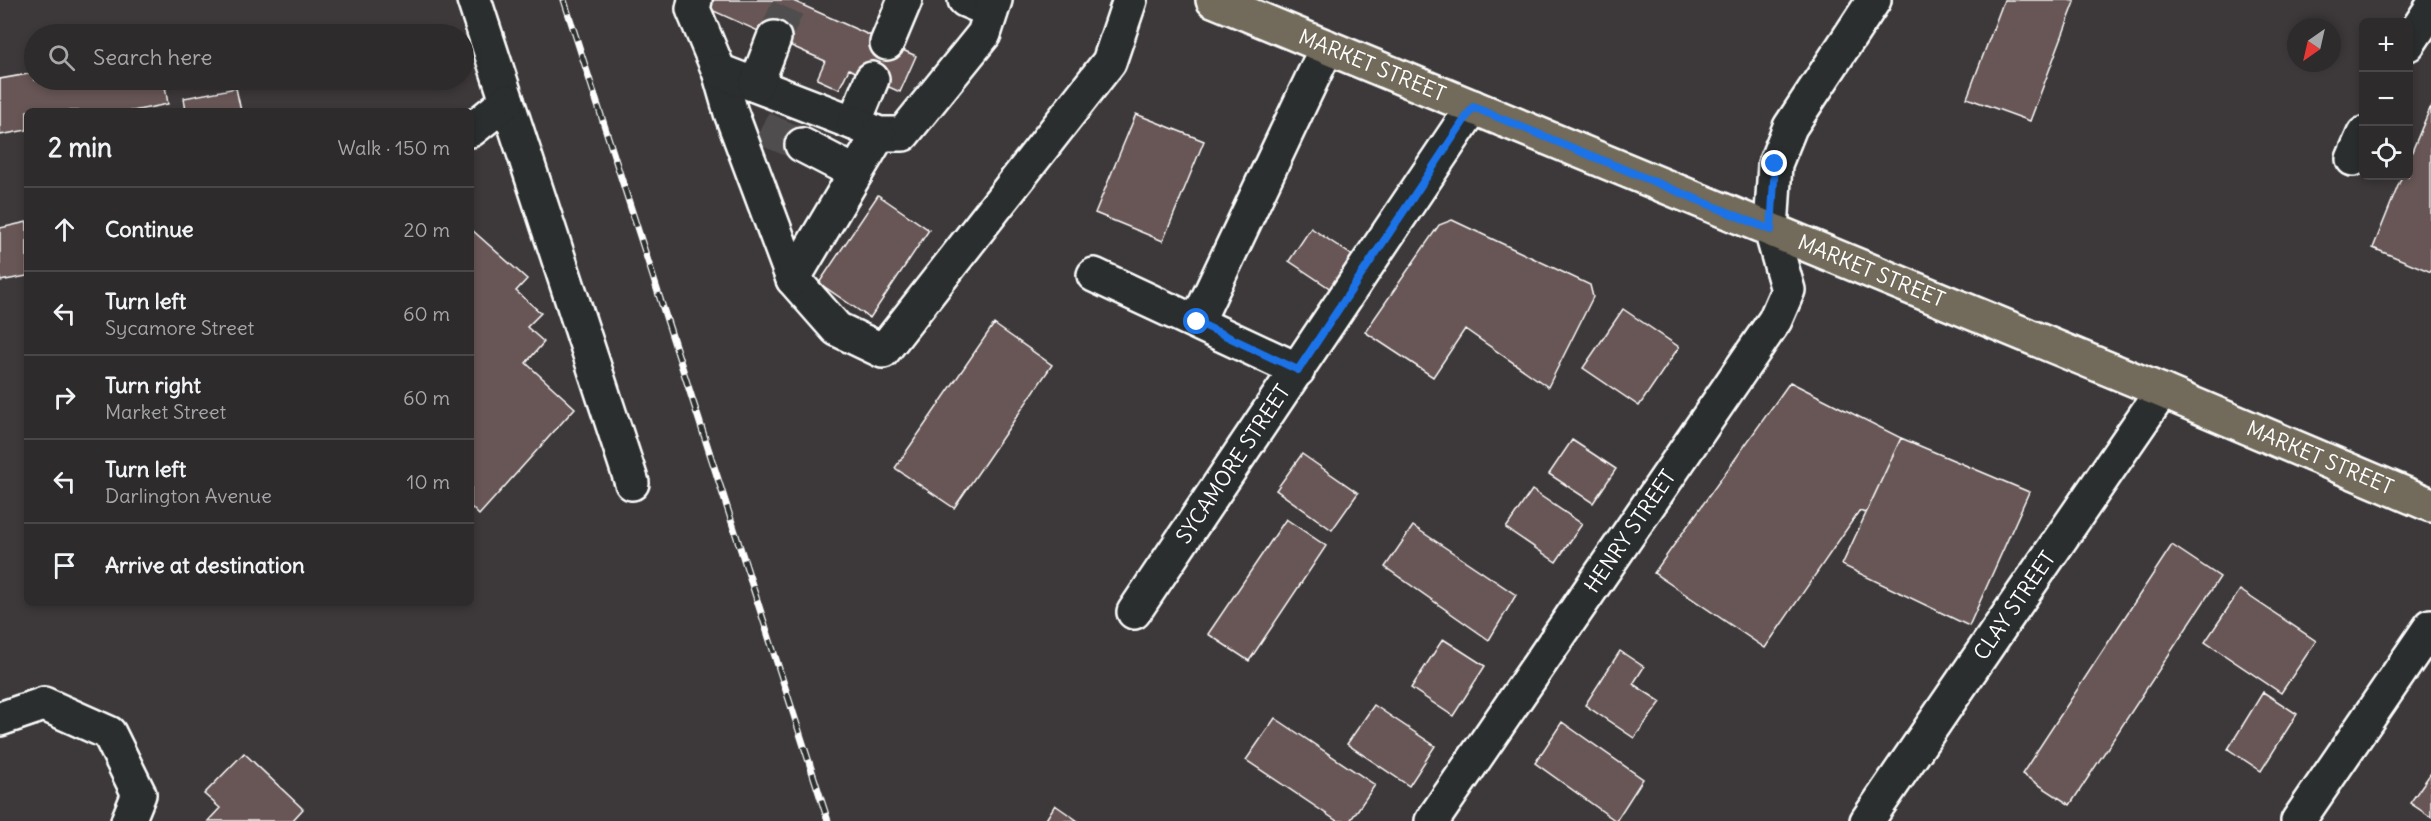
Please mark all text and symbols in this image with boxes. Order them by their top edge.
north arrow [2287,18,2341,72]
map controls [2359,18,2413,180]
button: + [2359,18,2413,72]
street label: MARKET STREET [1295,23,1450,107]
search box [24,24,474,90]
icon: search [45,41,78,74]
text: Search here [93,43,212,71]
button: − [2359,72,2413,126]
button: locate [2359,126,2413,180]
text: 2 min [48,131,112,164]
text: Walk · 150 m [338,135,450,160]
route end [1761,150,1787,176]
icon: ahead [48,213,81,246]
text: Continue [105,215,194,243]
text: 20 m [404,217,450,242]
street label: MARKET STREET [1794,228,1949,313]
text: Turn left [105,287,186,315]
icon: left [48,297,81,330]
text: 60 m [403,301,450,326]
route start [1183,308,1209,334]
text: Sycamore Street [105,315,254,340]
text: Turn right [105,371,201,399]
street label: SYCAMORE STREET [1170,379,1296,549]
icon: right [48,381,81,414]
text: 60 m [403,385,450,410]
text: Market Street [105,399,226,424]
street label: MARKET STREET [2243,414,2398,501]
text: Turn left [105,455,186,483]
street label: HENRY STREET [1578,464,1682,598]
icon: left [48,465,81,498]
text: 10 m [407,469,450,494]
text: Darlington Avenue [105,483,272,508]
street label: CLAY STREET [1967,546,2061,665]
icon: arrive [48,549,81,582]
text: Arrive at destination [105,551,305,579]

